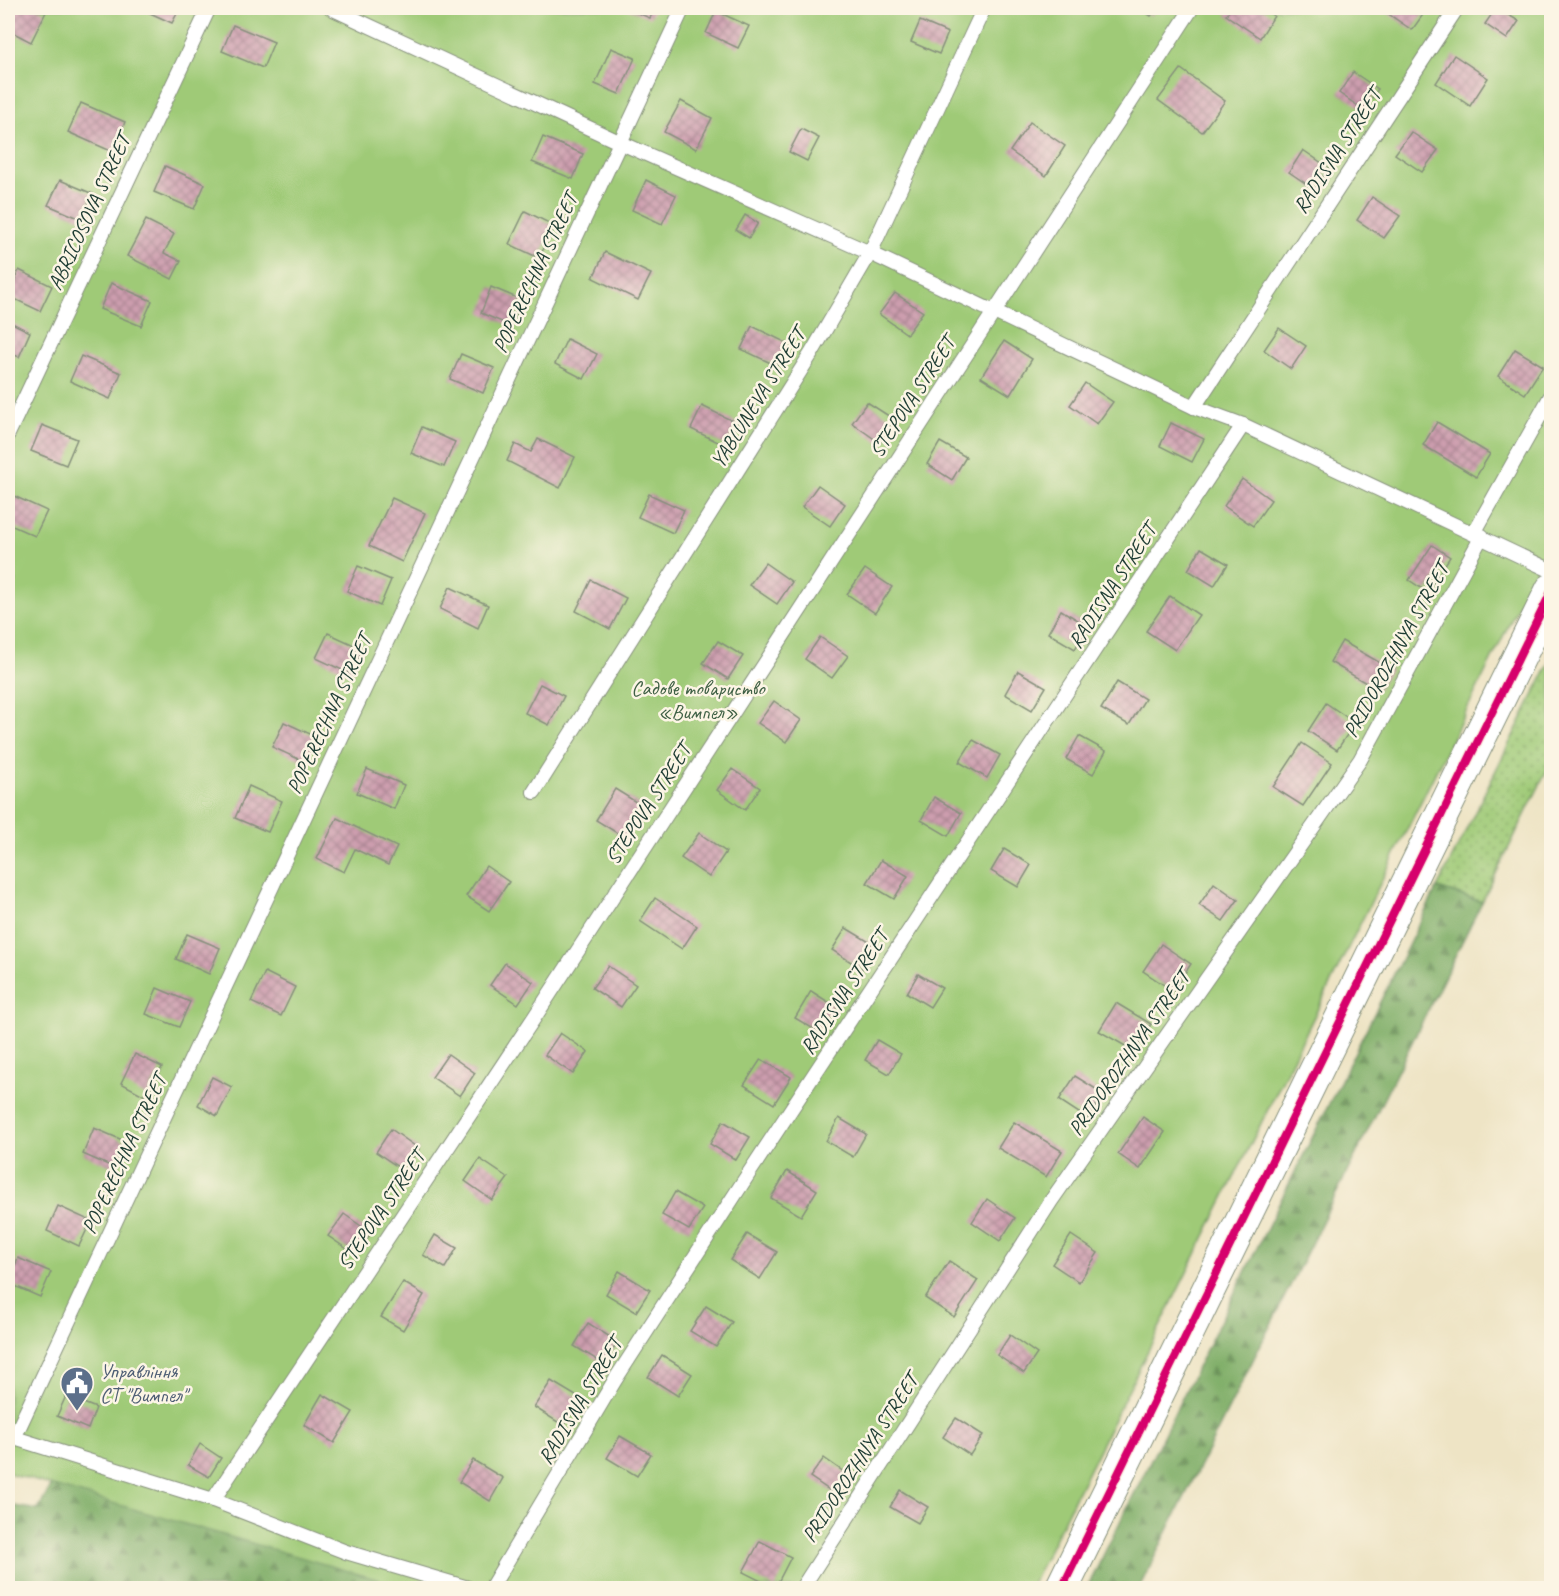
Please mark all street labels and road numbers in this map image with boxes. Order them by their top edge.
street label: RADISNA STREET [1287,80,1390,218]
street label: ABRICOSOVA STREET [42,125,139,294]
street label: POPERECHNA STREET [487,185,585,357]
street label: YABLUNEVA STREET [705,319,814,472]
street label: STEPOVA STREET [863,327,964,462]
street label: RADISNA STREET [1062,515,1165,653]
street label: PRIDOROZHNYA STREET [1337,554,1457,742]
street label: POPERECHNA STREET [281,626,379,798]
street label: STEPOVA STREET [599,734,700,869]
street label: RADISNA STREET [794,921,897,1059]
street label: PRIDOROZHNYA STREET [1062,961,1199,1141]
street label: POPERECHNA STREET [76,1066,174,1238]
street label: STEPOVA STREET [332,1141,433,1275]
street label: RADISNA STREET [532,1329,631,1469]
street label: PRIDOROZHNYA STREET [796,1364,927,1547]

